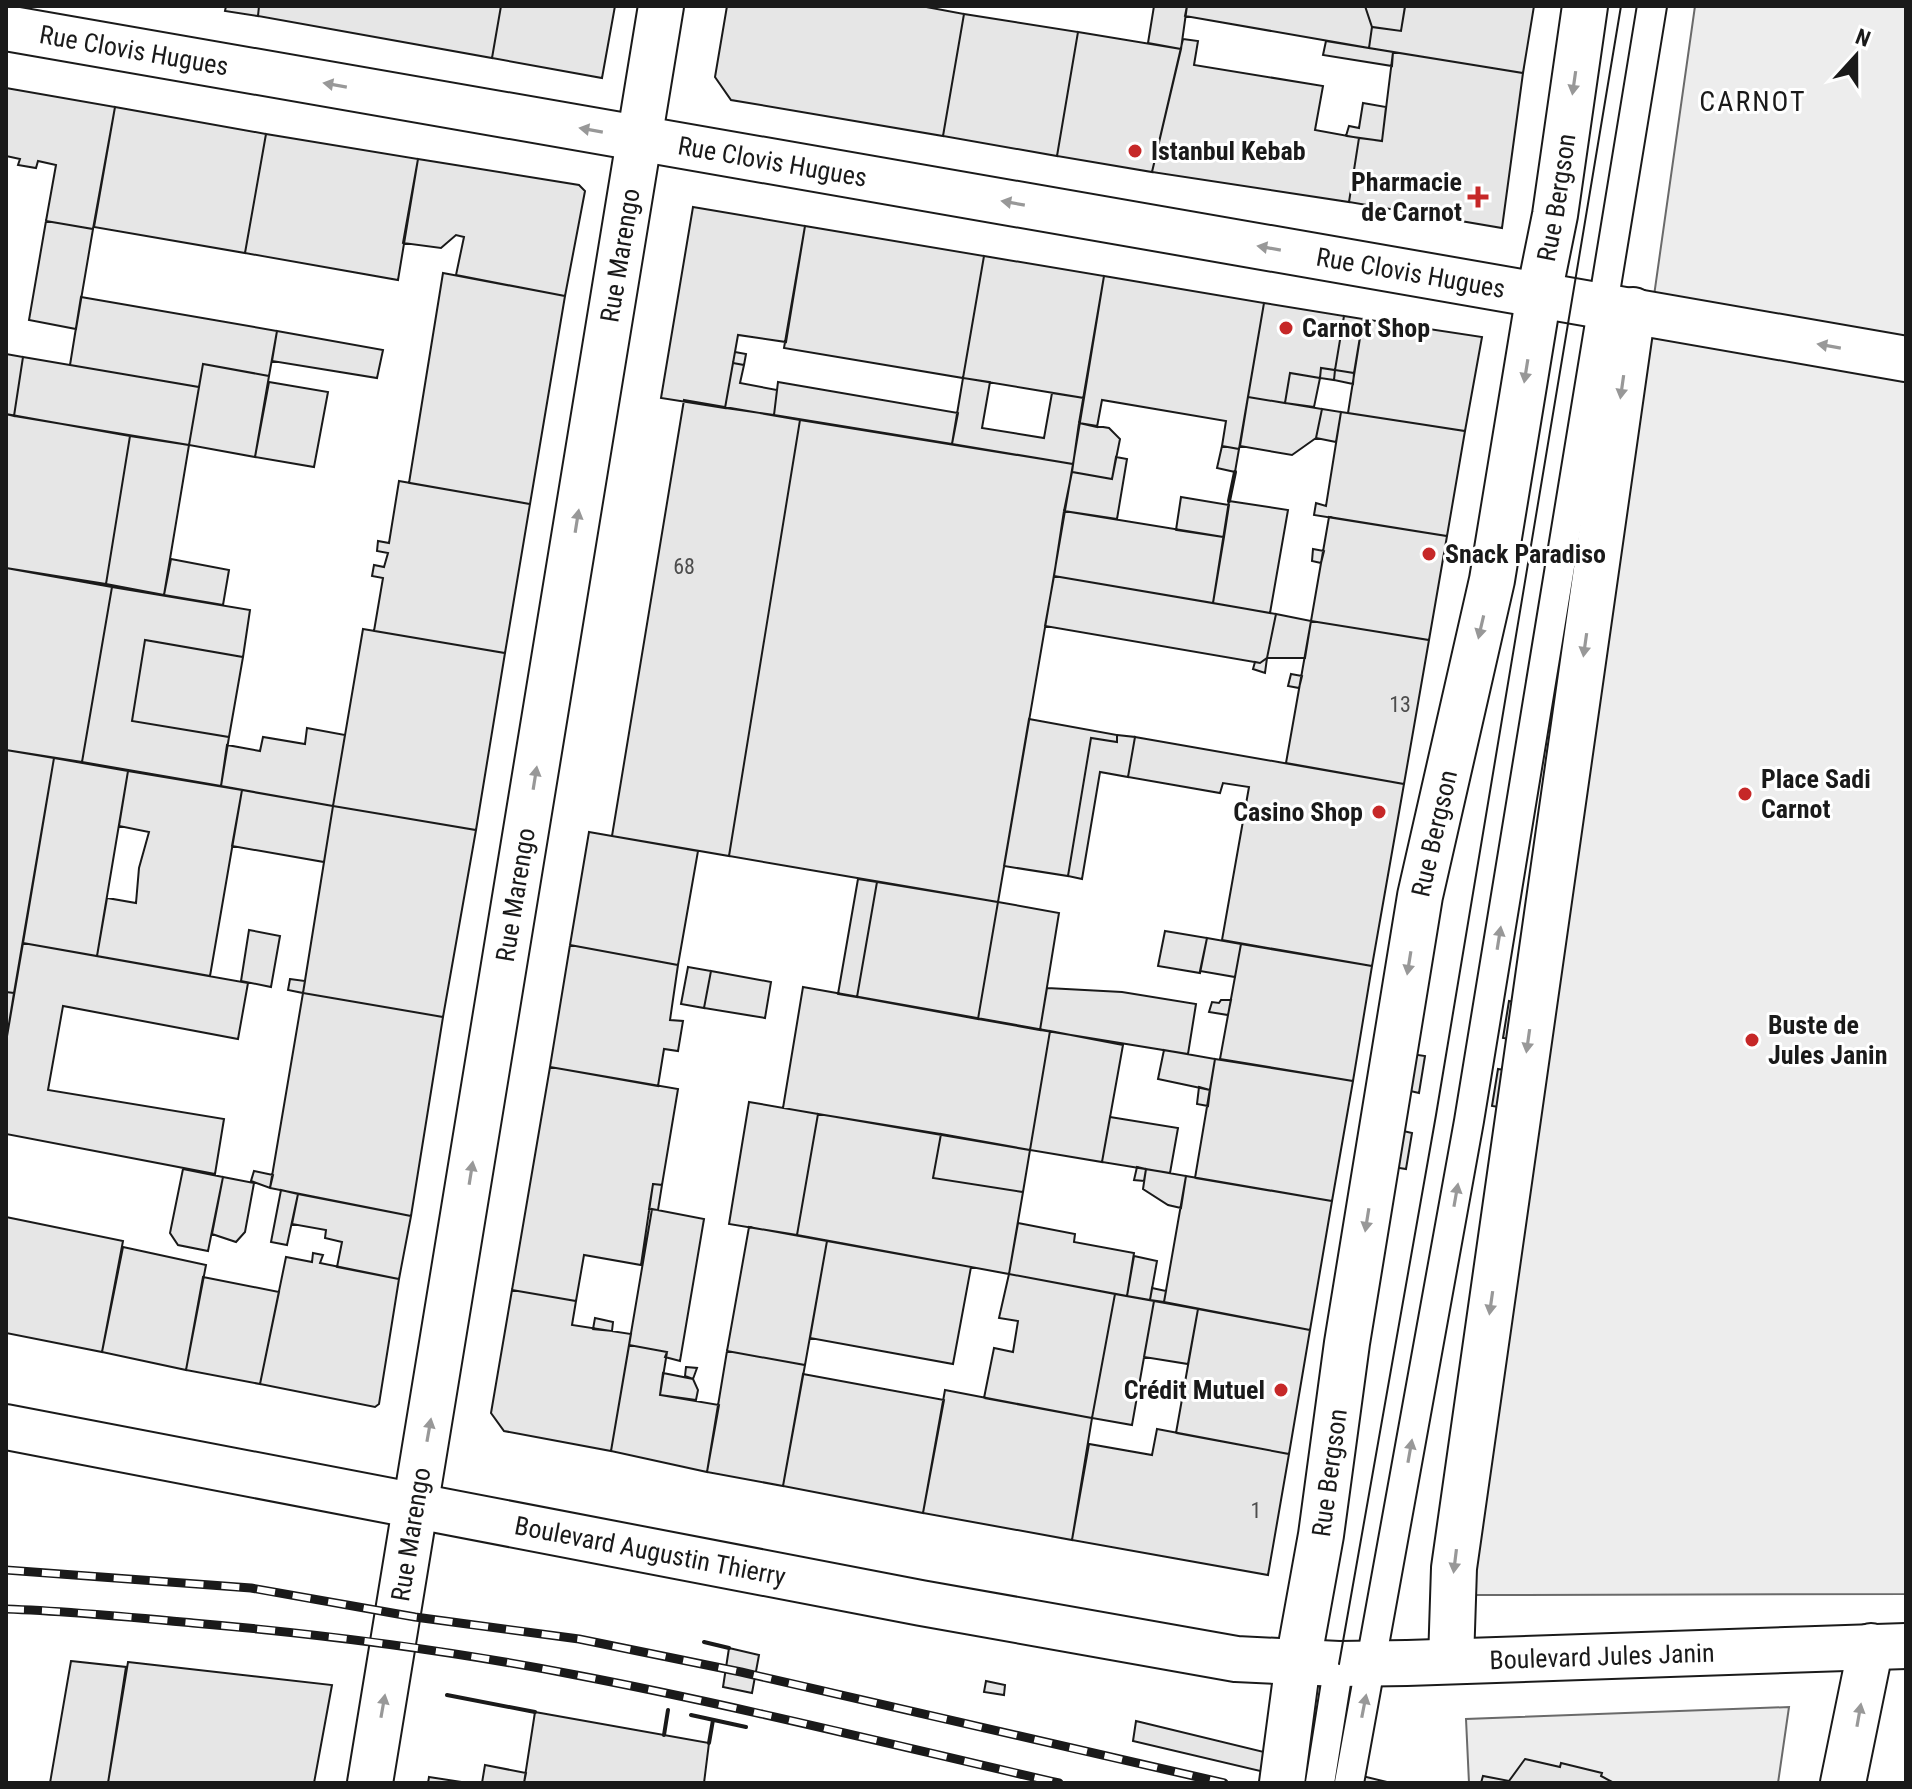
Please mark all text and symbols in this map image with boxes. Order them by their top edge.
north arrow [1816,16,1896,96]
street label: Rue Clovis Hugues [37,19,231,81]
text: N [1852,24,1874,52]
one-way arrow [1567,71,1580,96]
one-way arrow [322,79,347,91]
district label: CARNOT [1699,85,1807,118]
one-way arrow [578,123,603,135]
street label: Rue Clovis Hugues [676,130,869,193]
street label: Rue Bergson [1531,132,1582,264]
place label: Istanbul Kebab [1151,136,1306,166]
marker: Istanbul Kebab [1126,142,1144,160]
place label: Pharmacie de Carnot [1351,167,1462,227]
street label: Rue Marengo [594,186,646,324]
marker: Pharmacie de Carnot [1469,188,1487,206]
one-way arrow [1000,197,1025,209]
one-way arrow [1256,241,1281,253]
street label: Rue Clovis Hugues [1314,242,1508,304]
place label: Carnot Shop [1302,313,1430,343]
marker: Carnot Shop [1277,319,1295,337]
one-way arrow [1816,339,1841,351]
one-way arrow [1519,359,1532,384]
one-way arrow [1615,375,1628,400]
one-way arrow [571,509,583,534]
place label: Snack Paradiso [1445,539,1606,569]
marker: Snack Paradiso [1420,545,1438,563]
house number: 68 [673,554,695,579]
one-way arrow [1474,615,1487,640]
one-way arrow [1578,632,1591,657]
house number: 13 [1389,692,1411,717]
place label: Place Sadi Carnot [1761,764,1871,824]
one-way arrow [529,765,542,790]
street label: Rue Bergson [1405,767,1463,900]
marker: Place Sadi Carnot [1736,785,1754,803]
place label: Casino Shop [1233,797,1363,827]
marker: Casino Shop [1370,803,1388,821]
street label: Rue Marengo [490,826,541,964]
one-way arrow [1493,925,1506,950]
one-way arrow [1403,951,1415,976]
place label: Buste de Jules Janin [1768,1010,1887,1070]
one-way arrow [1521,1028,1534,1053]
marker: Buste de Jules Janin [1743,1031,1761,1049]
one-way arrow [465,1160,477,1185]
one-way arrow [1450,1182,1462,1207]
one-way arrow [1361,1208,1373,1233]
one-way arrow [1484,1291,1497,1316]
place label: Crédit Mutuel [1124,1375,1265,1405]
marker: Crédit Mutuel [1272,1381,1290,1399]
street label: Rue Bergson [1306,1407,1353,1539]
one-way arrow [423,1417,436,1442]
one-way arrow [1405,1438,1417,1463]
street label: Rue Marengo [385,1465,436,1603]
house number: 1 [1251,1498,1261,1523]
street label: Boulevard Augustin Thierry [512,1510,788,1592]
one-way arrow [1448,1549,1461,1574]
street label: Boulevard Jules Janin [1489,1638,1715,1675]
one-way arrow [377,1693,389,1718]
one-way arrow [1359,1694,1371,1719]
one-way arrow [1853,1702,1865,1727]

